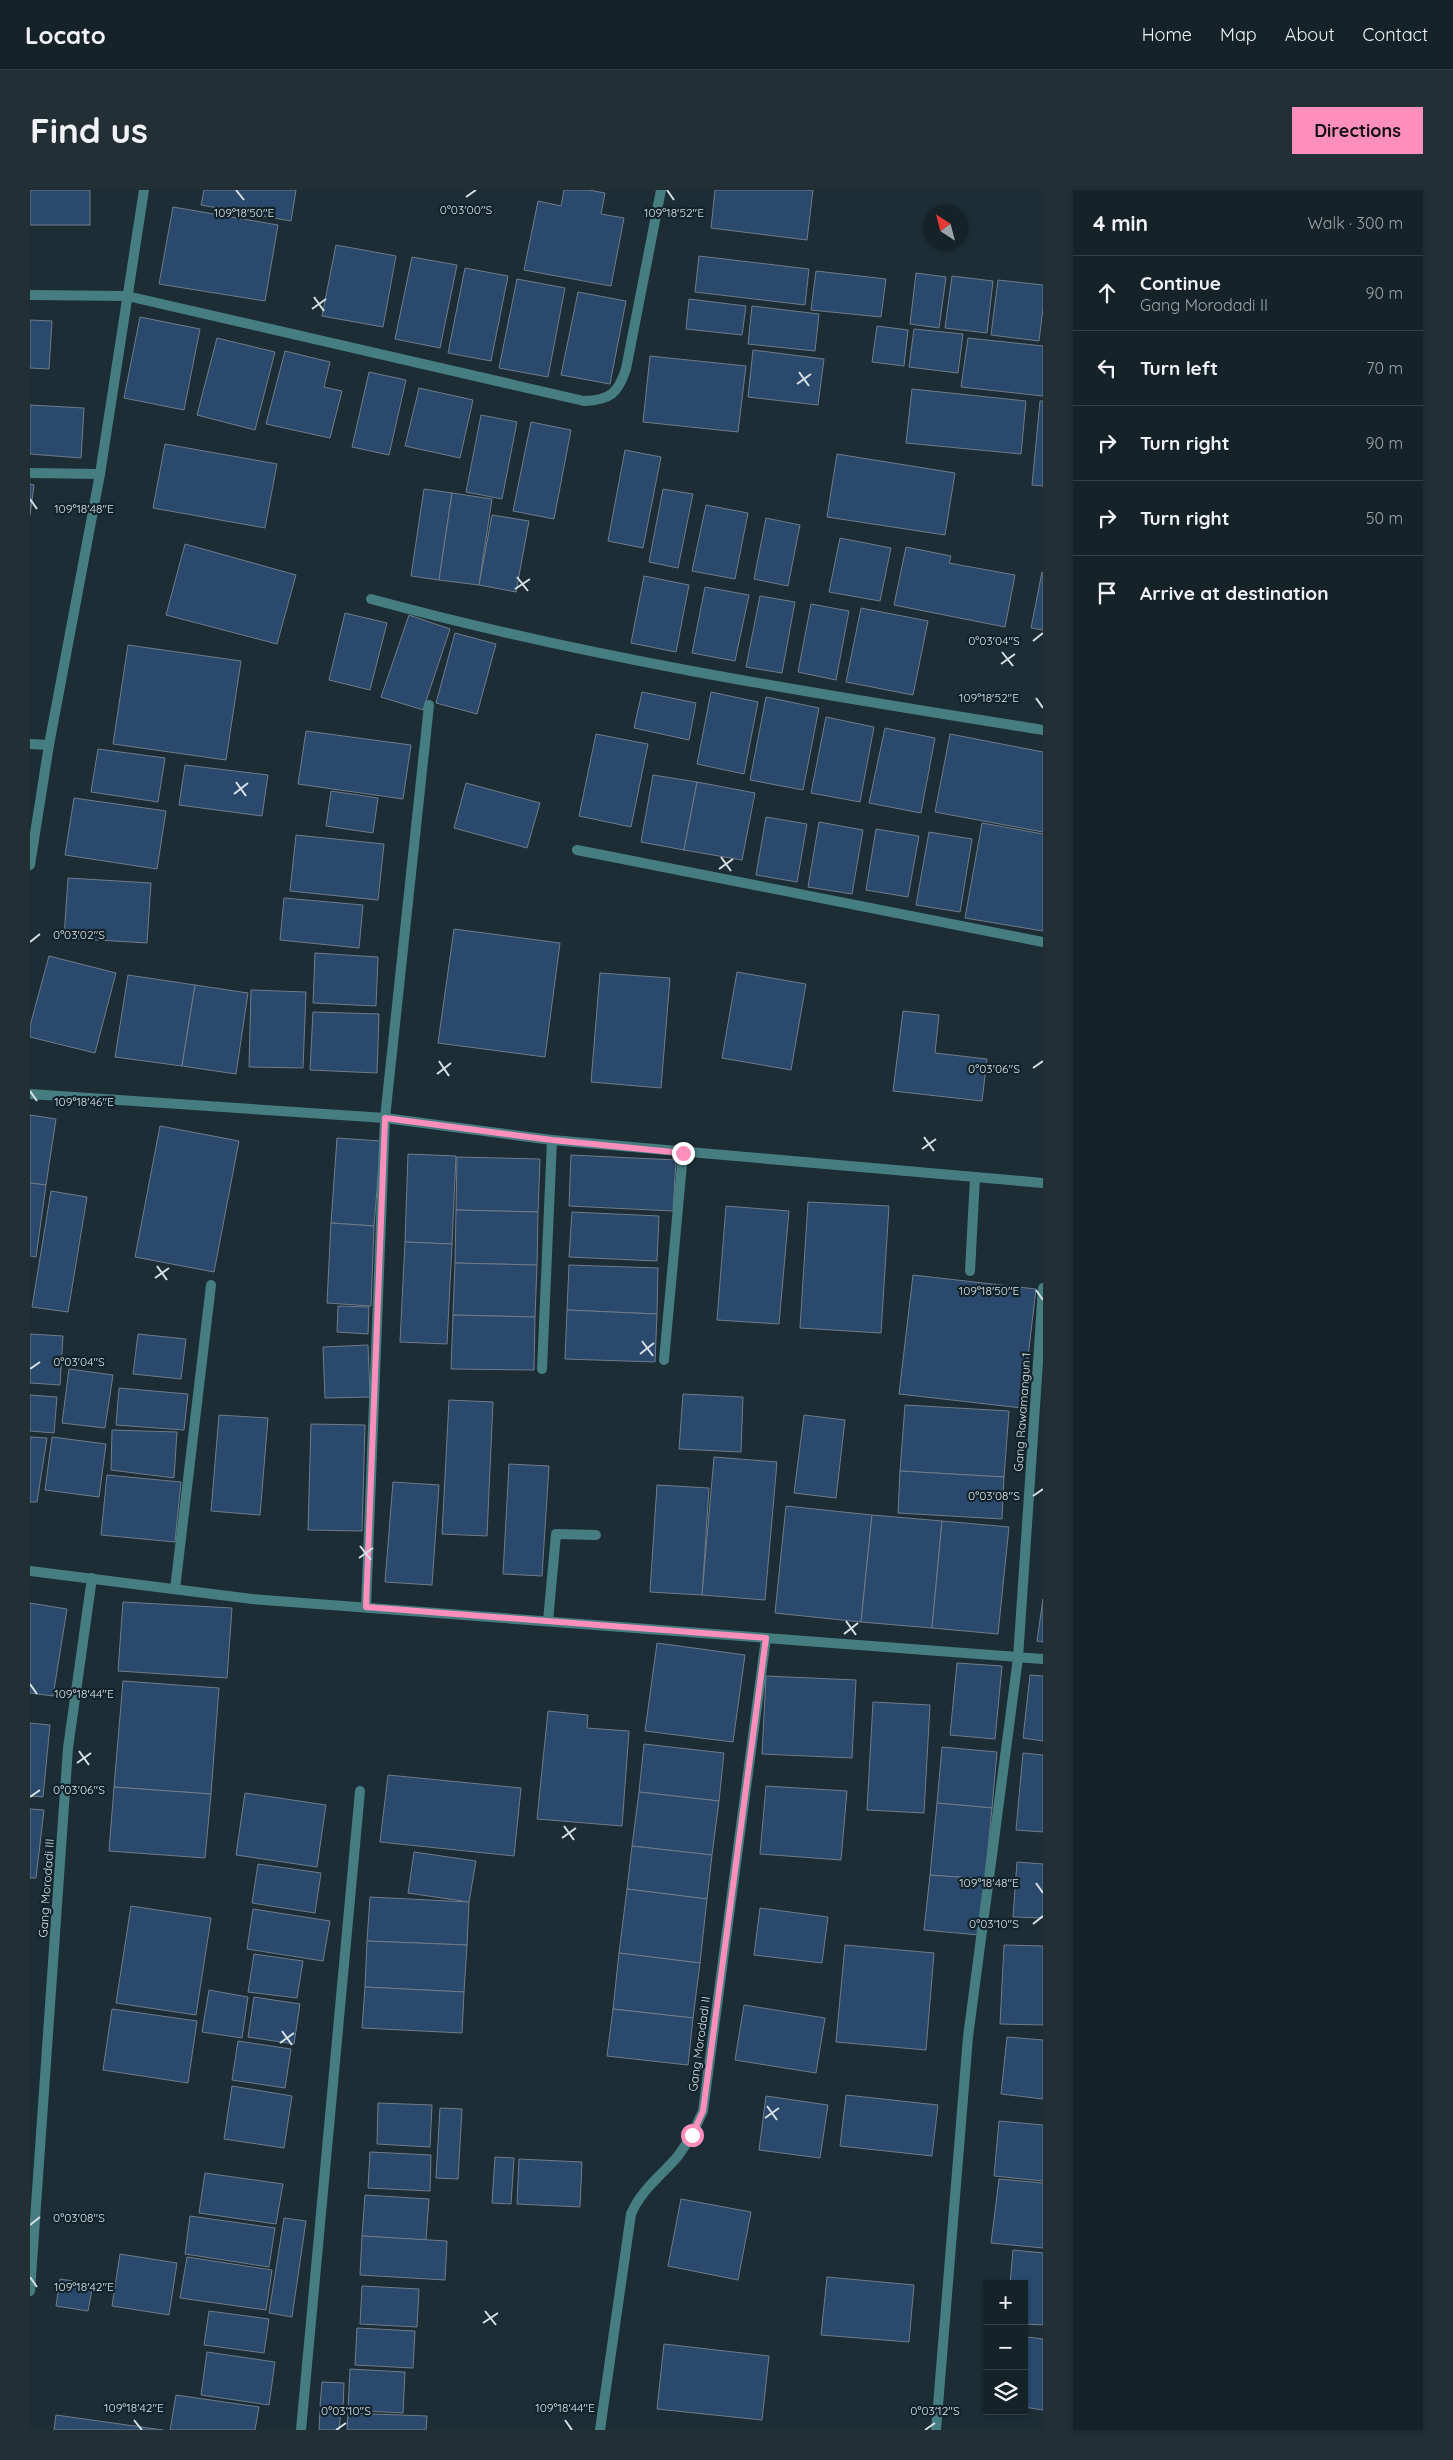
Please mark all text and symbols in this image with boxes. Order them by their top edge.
text: Locato [25,20,106,50]
text: Home [1142,23,1192,46]
text: Map [1220,23,1257,46]
text: About [1285,23,1335,46]
text: Contact [1363,23,1428,46]
button: Directions [1292,107,1423,154]
text: Find us [30,108,148,152]
text: 0°03'00"S [440,202,492,217]
text: 109°18'50"E [214,205,274,220]
text: 109°18'52"E [644,205,704,220]
north arrow [923,205,968,250]
text: 4 min [1093,210,1148,236]
text: Walk · 300 m [1308,213,1403,233]
text: Continue [1140,271,1221,295]
icon: ahead [1093,279,1121,307]
text: 90 m [1366,283,1403,303]
text: Gang Morodadi II [1140,295,1268,315]
icon: left [1093,354,1121,382]
text: Turn left [1140,356,1218,380]
text: 70 m [1366,358,1403,378]
icon: right [1093,429,1121,457]
text: Turn right [1140,431,1229,455]
text: 90 m [1366,433,1403,453]
text: 109°18'48"E [54,501,114,516]
icon: right [1093,504,1121,532]
text: Turn right [1140,506,1229,530]
text: 50 m [1366,508,1403,528]
icon: arrive [1093,579,1121,607]
text: Arrive at destination [1140,581,1329,605]
text: 0°03'04"S [968,633,1020,648]
text: 109°18'52"E [959,690,1019,705]
text: 0°03'02"S [53,927,105,942]
text: 0°03'06"S [968,1061,1020,1076]
text: 109°18'46"E [54,1094,114,1109]
route end [672,1142,695,1165]
text: 109°18'50"E [959,1283,1019,1298]
street label: Gang Rawamangun 1 [1010,1352,1034,1472]
text: 0°03'04"S [53,1354,105,1369]
text: 0°03'08"S [968,1488,1020,1503]
text: 109°18'44"E [54,1686,114,1701]
text: 0°03'06"S [53,1782,105,1797]
street label: Gang Morodadi III [35,1838,57,1938]
text: 109°18'48"E [959,1875,1019,1890]
text: 0°03'10"S [969,1916,1019,1931]
street label: Gang Morodadi II [685,1995,713,2093]
route start [681,2124,704,2147]
text: 0°03'08"S [53,2210,105,2225]
text: 109°18'42"E [54,2279,114,2294]
map controls [983,2280,1028,2415]
button: + [983,2280,1028,2325]
button: − [983,2325,1028,2370]
button: layers [983,2370,1028,2415]
text: 109°18'42"E [104,2400,164,2415]
text: 109°18'44"E [535,2400,595,2415]
text: 0°03'10"S [321,2403,371,2418]
text: 0°03'12"S [910,2403,960,2418]

